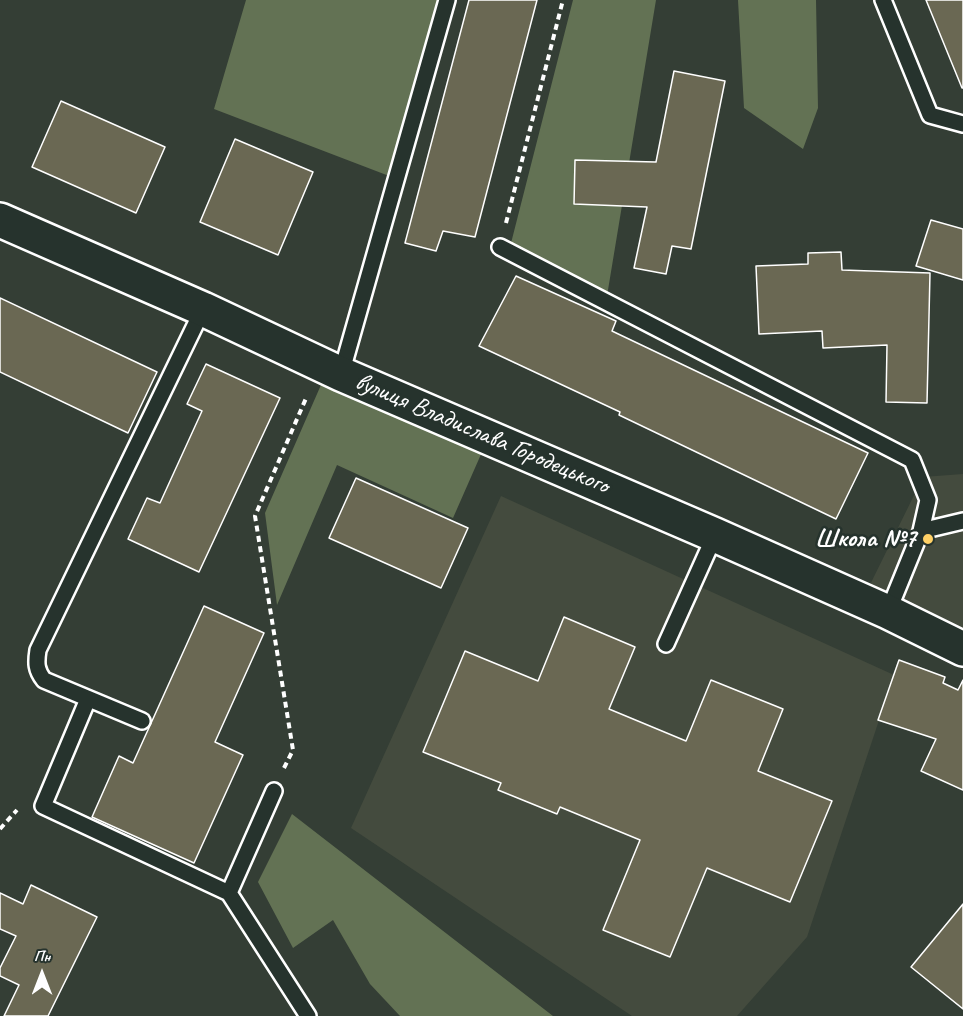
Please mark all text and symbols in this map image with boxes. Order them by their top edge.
street label: вулиця Владислава Городецького [350,366,614,502]
place label: Школа №7 [815,523,916,555]
marker: Школа №7 [921,532,935,546]
north arrow [12,944,72,1004]
text: Пн [34,946,50,966]

